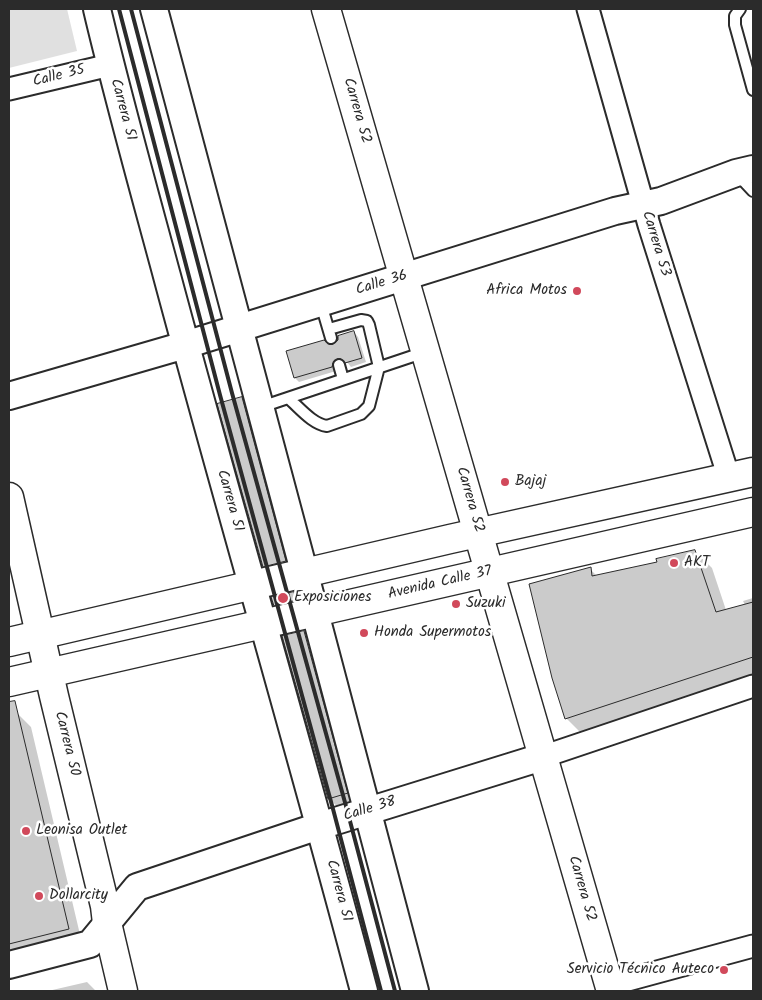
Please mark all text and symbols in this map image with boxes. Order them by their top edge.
street label: Calle 35 [31,62,87,92]
street label: Carrera 52 [338,76,374,146]
street label: Carrera 51 [105,77,139,143]
street label: Carrera 53 [637,209,673,279]
street label: Calle 36 [354,268,410,300]
place label: Africa Motos [486,282,567,300]
marker: Africa Motos [571,285,583,297]
street label: Carrera 52 [451,465,487,535]
street label: Carrera 51 [212,468,246,534]
place label: Bajaj [515,473,546,491]
marker: Bajaj [499,476,511,488]
place label: AKT [684,554,710,572]
marker: AKT [668,557,680,569]
street label: Avenida Calle 37 [386,563,494,605]
place label: Exposiciones [294,589,371,607]
marker: Exposiciones [276,591,290,605]
place label: Suzuki [466,595,506,613]
marker: Suzuki [450,598,462,610]
place label: Honda Supermotos [374,624,491,642]
marker: Honda Supermotos [358,627,370,639]
street label: Carrera 50 [49,710,83,778]
street label: Calle 38 [342,794,398,826]
place label: Leonisa Outlet [36,822,127,840]
marker: Leonisa Outlet [20,825,32,837]
street label: Carrera 52 [563,854,599,924]
street label: Carrera 51 [321,858,355,924]
place label: Dollarcity [49,887,108,905]
marker: Dollarcity [33,890,45,902]
place label: Servicio Técnico Auteco [567,961,714,979]
marker: Servicio Técnico Auteco [718,964,730,976]

